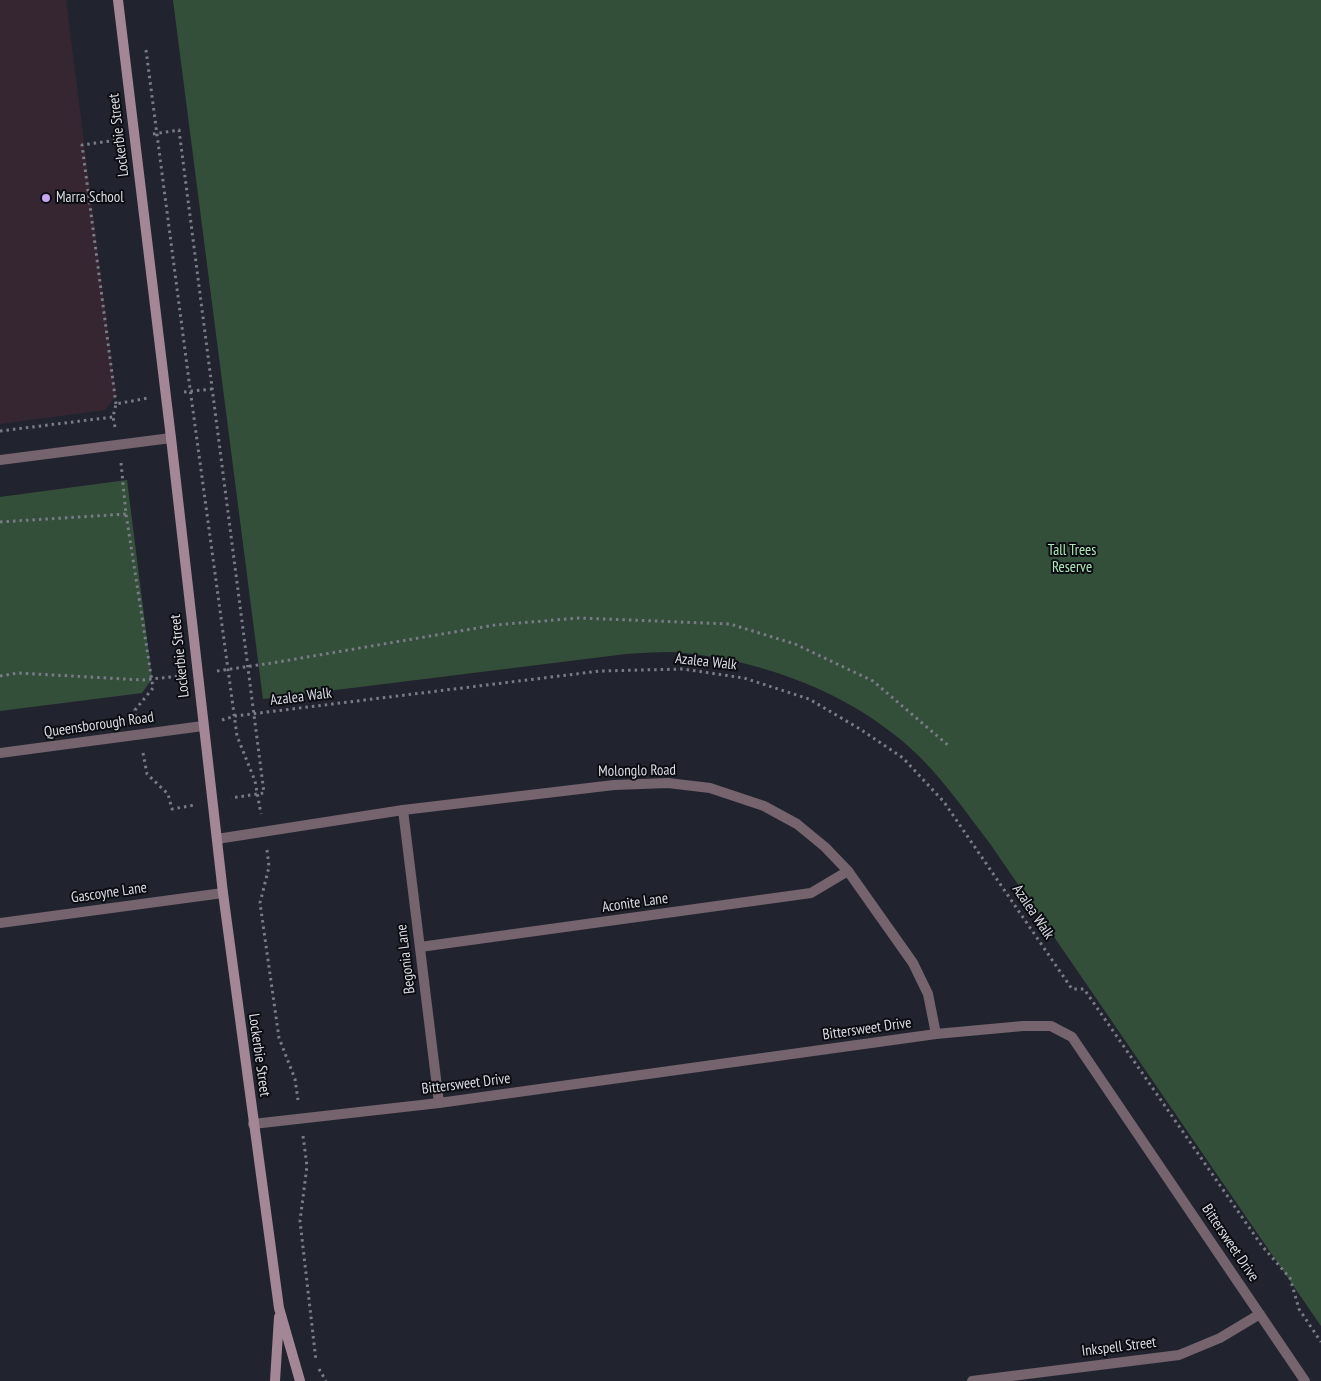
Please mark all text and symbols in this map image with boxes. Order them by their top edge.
street label: Lockerbie Street [105,92,133,178]
place label: Marra School [56,189,124,207]
marker: Marra School [40,192,52,204]
park label: Tall Trees Reserve [1048,542,1096,577]
street label: Lockerbie Street [167,614,193,698]
street label: Azalea Walk [674,650,738,674]
street label: Azalea Walk [269,684,333,710]
street label: Queensborough Road [43,708,155,742]
street label: Molonglo Road [598,761,676,781]
street label: Gascoyne Lane [70,879,148,907]
street label: Azalea Walk [1008,881,1058,943]
street label: Aconite Lane [601,889,669,917]
street label: Begonia Lane [393,923,419,995]
street label: Lockerbie Street [244,1012,274,1098]
street label: Bittersweet Drive [821,1014,913,1044]
street label: Bittersweet Drive [421,1070,511,1098]
street label: Bittersweet Drive [1198,1201,1262,1285]
street label: Inkspell Street [1081,1334,1157,1360]

